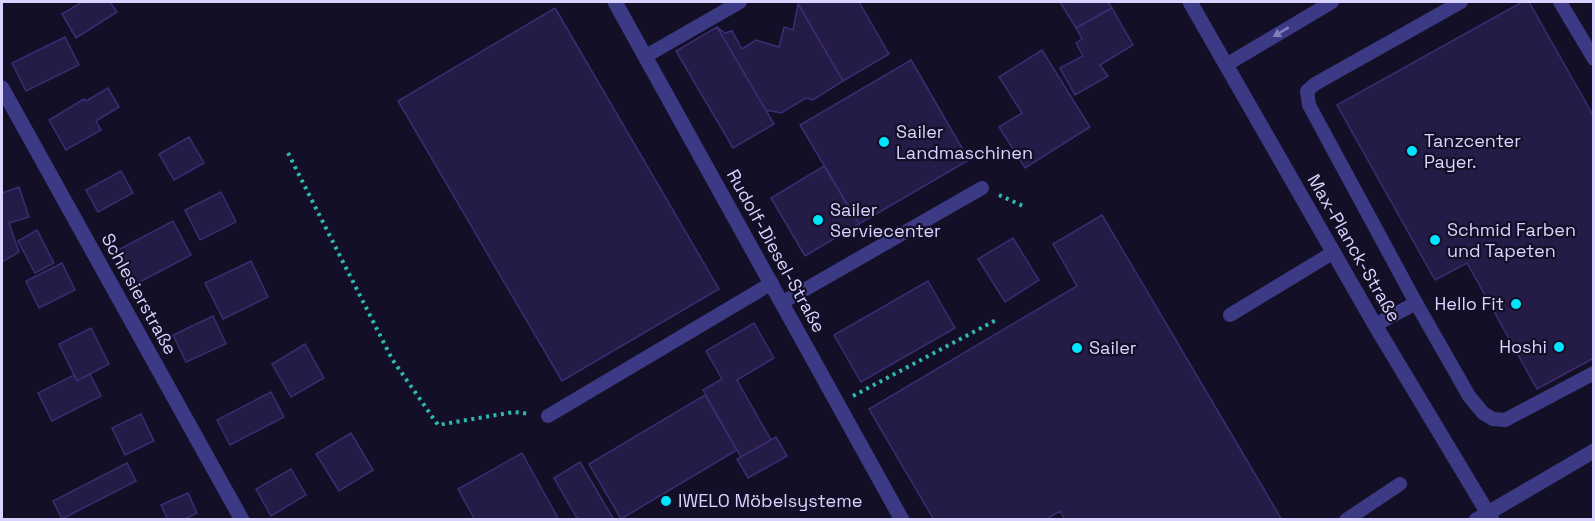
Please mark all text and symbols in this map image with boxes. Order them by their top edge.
one-way arrow [1273,26,1289,37]
place label: Sailer Landmaschinen [896,120,1033,164]
place label: Tanzcenter Payer. [1424,129,1521,173]
marker: Sailer Landmaschinen [877,135,891,149]
marker: Tanzcenter Payer. [1405,144,1419,158]
street label: Rudolf-Diesel-Straße [722,165,831,336]
street label: Max-Planck-Straße [1303,170,1406,326]
place label: Sailer Serviecenter [830,198,941,242]
marker: Sailer Serviecenter [811,213,825,227]
place label: Schmid Farben und Tapeten [1447,218,1576,262]
street label: Schlesierstraße [97,229,182,359]
marker: Schmid Farben und Tapeten [1428,233,1442,247]
place label: Hello Fit [1435,292,1504,315]
marker: Hello Fit [1509,297,1523,311]
place label: Hoshi [1499,335,1547,358]
place label: Sailer [1089,336,1137,359]
marker: Hoshi [1552,340,1566,354]
marker: Sailer [1070,341,1084,355]
place label: IWELO Möbelsysteme [678,489,862,512]
marker: IWELO Möbelsysteme [659,494,673,508]

